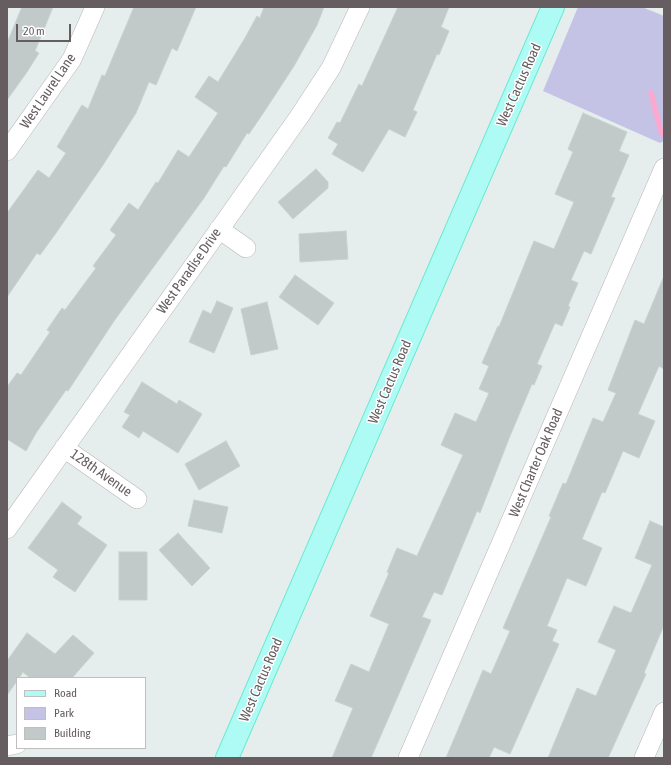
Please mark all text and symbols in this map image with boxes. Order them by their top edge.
scale bar [18,16,73,42]
text: 20 m [23,24,45,38]
street label: West Cactus Road [493,41,545,129]
street label: West Laurel Lane [17,50,79,132]
street label: West Paradise Drive [153,225,225,317]
street label: West Cactus Road [365,338,415,426]
street label: West Charter Oak Road [506,406,566,520]
street label: 128th Avenue [67,446,135,500]
street label: West Cactus Road [236,636,286,724]
legend [16,677,146,749]
text: Road [54,686,77,700]
text: Park [54,706,74,720]
text: Building [54,726,91,740]

